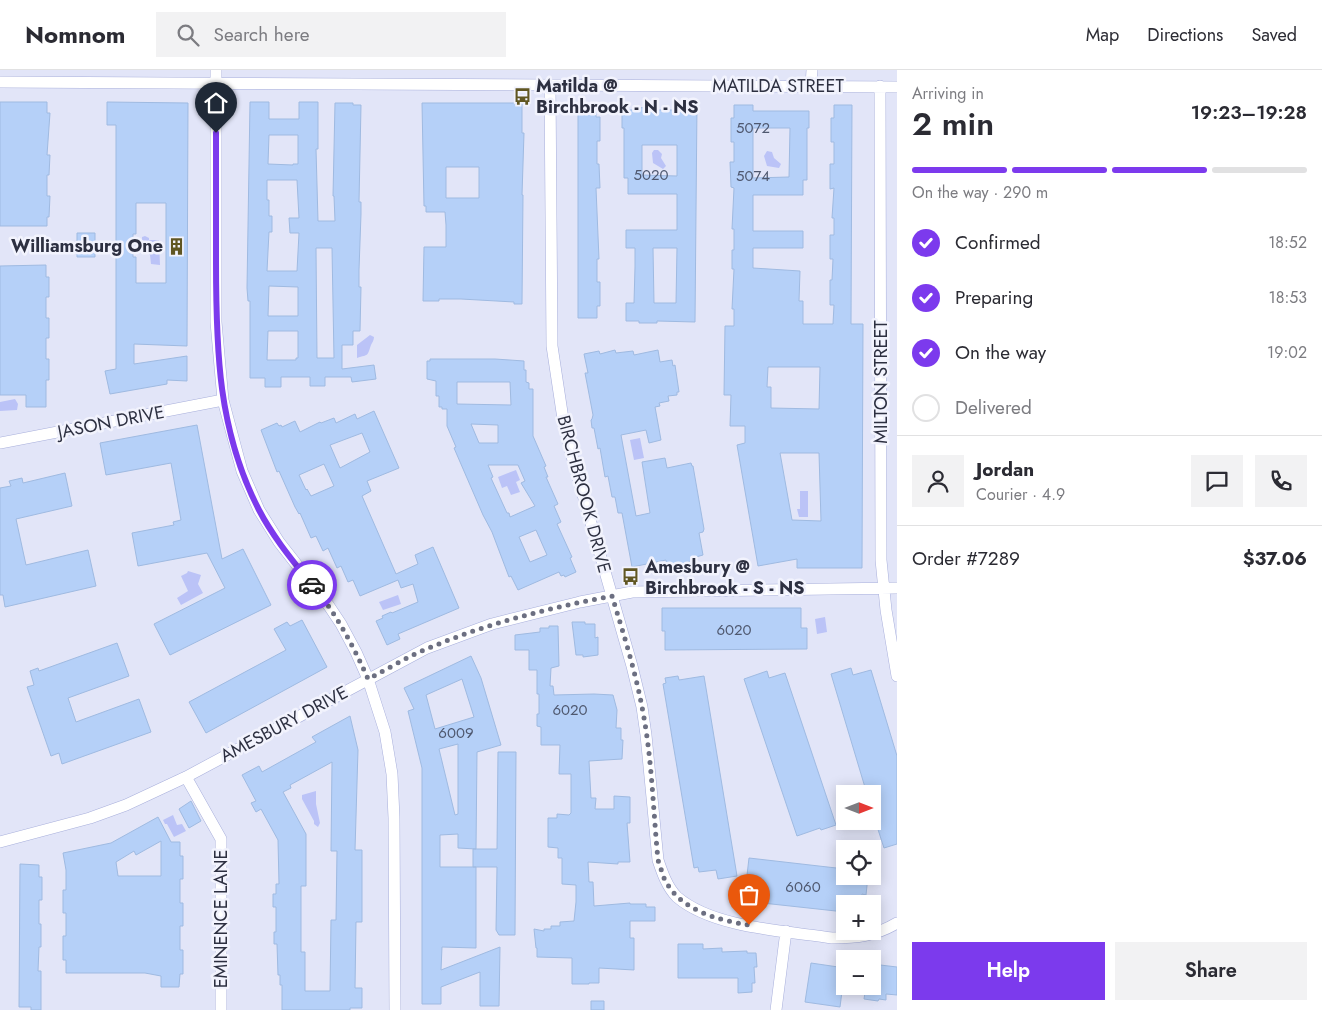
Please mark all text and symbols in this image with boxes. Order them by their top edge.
search box [156,12,506,57]
text: Nomnom [25,17,126,52]
icon: search [174,21,202,49]
text: Search here [214,21,310,48]
text: Map [1086,22,1119,48]
text: Directions [1147,22,1223,48]
text: Saved [1251,22,1297,48]
place label: Matilda @ Birchbrook - N - NS [536,73,698,120]
street label: MATILDA STREET [712,73,844,99]
pin [195,82,237,133]
text: Arriving in [912,82,984,105]
bus stop icon: Matilda @ Birchbrook - N - NS [512,86,532,106]
icon: home [202,89,230,117]
text: 19:23–19:28 [1191,99,1307,126]
text: 2 min [912,101,994,147]
house number: 5072 [736,117,770,139]
house number: 5020 [634,164,669,186]
house number: 5074 [736,165,770,187]
text: On the way · 290 m [912,181,1048,204]
icon: check [912,229,940,257]
text: Confirmed [955,229,1041,256]
text: 18:52 [1268,231,1307,254]
place label: Williamsburg One [11,233,163,259]
building icon: Williamsburg One [167,236,187,256]
icon: check [912,284,940,312]
text: Preparing [955,284,1033,311]
text: 18:53 [1269,286,1307,309]
street label: MILTON STREET [868,320,894,444]
icon: check [912,339,940,367]
text: On the way [955,339,1046,366]
text: 19:02 [1267,341,1307,364]
text: Delivered [955,394,1032,421]
street label: JASON DRIVE [53,399,167,445]
street label: BIRCHBROOK DRIVE [550,412,618,576]
button: person [912,455,964,507]
button: chat [1191,455,1243,507]
button: phone [1255,455,1307,507]
text: Jordan [976,456,1034,483]
text: Courier · 4.9 [976,483,1065,506]
text: Order #7289 [912,545,1020,572]
text: $37.06 [1243,545,1307,572]
place label: Amesbury @ Birchbrook - S - NS [644,554,804,601]
courier [287,560,337,610]
bus stop icon: Amesbury @ Birchbrook - S - NS [621,567,641,587]
icon: car [298,571,326,599]
house number: 6020 [716,619,752,641]
street label: AMESBURY DRIVE [215,679,353,769]
house number: 6020 [552,699,588,721]
house number: 6009 [438,722,474,744]
north arrow [836,785,881,830]
map controls [836,785,881,995]
button: locate [836,840,881,885]
street label: EMINENCE LANE [208,850,234,988]
pin [728,874,770,925]
house number: 6060 [785,876,821,898]
icon: bag [735,881,763,909]
button: + [836,895,881,940]
button: Help [912,942,1105,1000]
button: Share [1115,942,1307,1000]
button: − [836,950,881,995]

